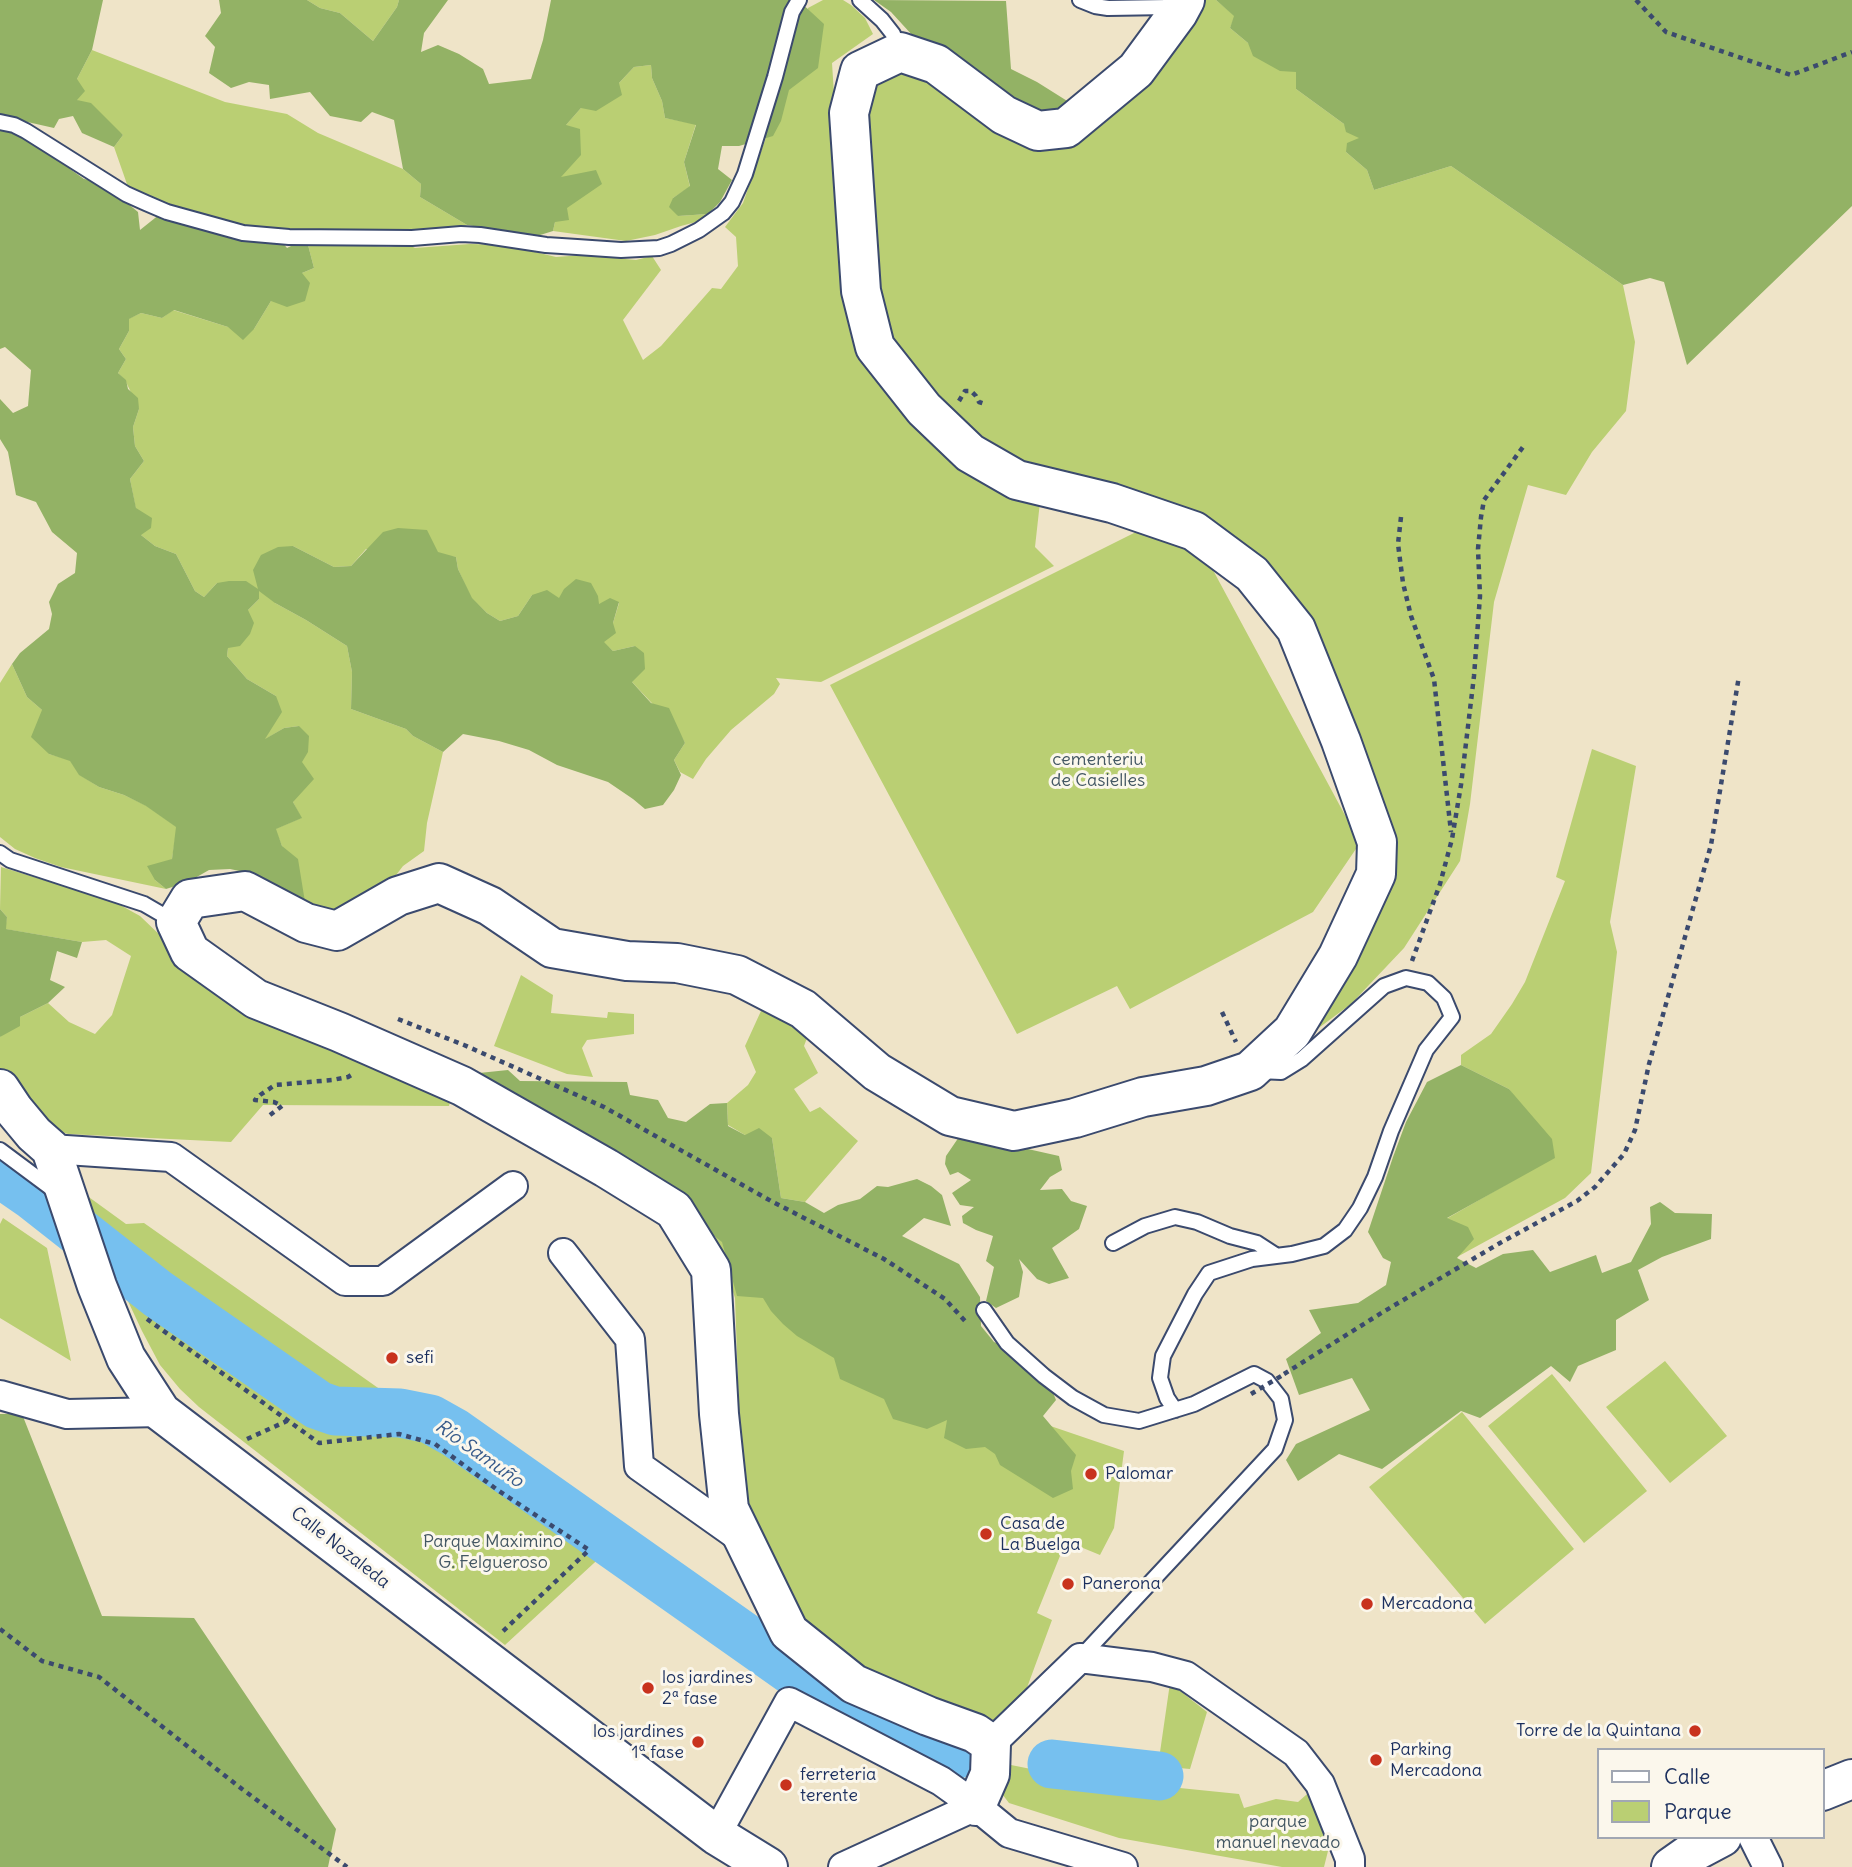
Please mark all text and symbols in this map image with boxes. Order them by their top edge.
park label: cementeriu de Casielles [1051,749,1145,792]
place label: sefi [406,1347,434,1369]
marker: sefi [384,1350,400,1366]
water label: Río Samuño [431,1415,527,1493]
place label: Palomar [1105,1463,1173,1485]
marker: Palomar [1083,1466,1099,1482]
street label: Calle Nozaleda [286,1503,394,1593]
place label: Casa de La Buelga [1000,1513,1080,1556]
marker: Casa de La Buelga [978,1526,994,1542]
park label: Parque Maximino G. Felgueroso [423,1531,563,1574]
place label: Panerona [1082,1573,1161,1595]
marker: Panerona [1060,1576,1076,1592]
place label: Mercadona [1381,1593,1473,1615]
marker: Mercadona [1359,1596,1375,1612]
place label: los jardines 2ª fase [662,1667,753,1710]
marker: los jardines 2ª fase [640,1680,656,1696]
place label: Torre de la Quintana [1516,1720,1681,1742]
place label: los jardines 1ª fase [593,1721,684,1764]
marker: Torre de la Quintana [1687,1723,1703,1739]
marker: los jardines 1ª fase [690,1734,706,1750]
place label: Parking Mercadona [1390,1739,1482,1782]
legend [1596,1748,1824,1839]
marker: Parking Mercadona [1368,1752,1384,1768]
text: Calle [1664,1763,1710,1790]
place label: ferreteria terente [800,1764,876,1806]
marker: ferreteria terente [778,1777,794,1793]
text: Parque [1664,1798,1732,1825]
park label: parque manuel nevado [1216,1811,1340,1854]

